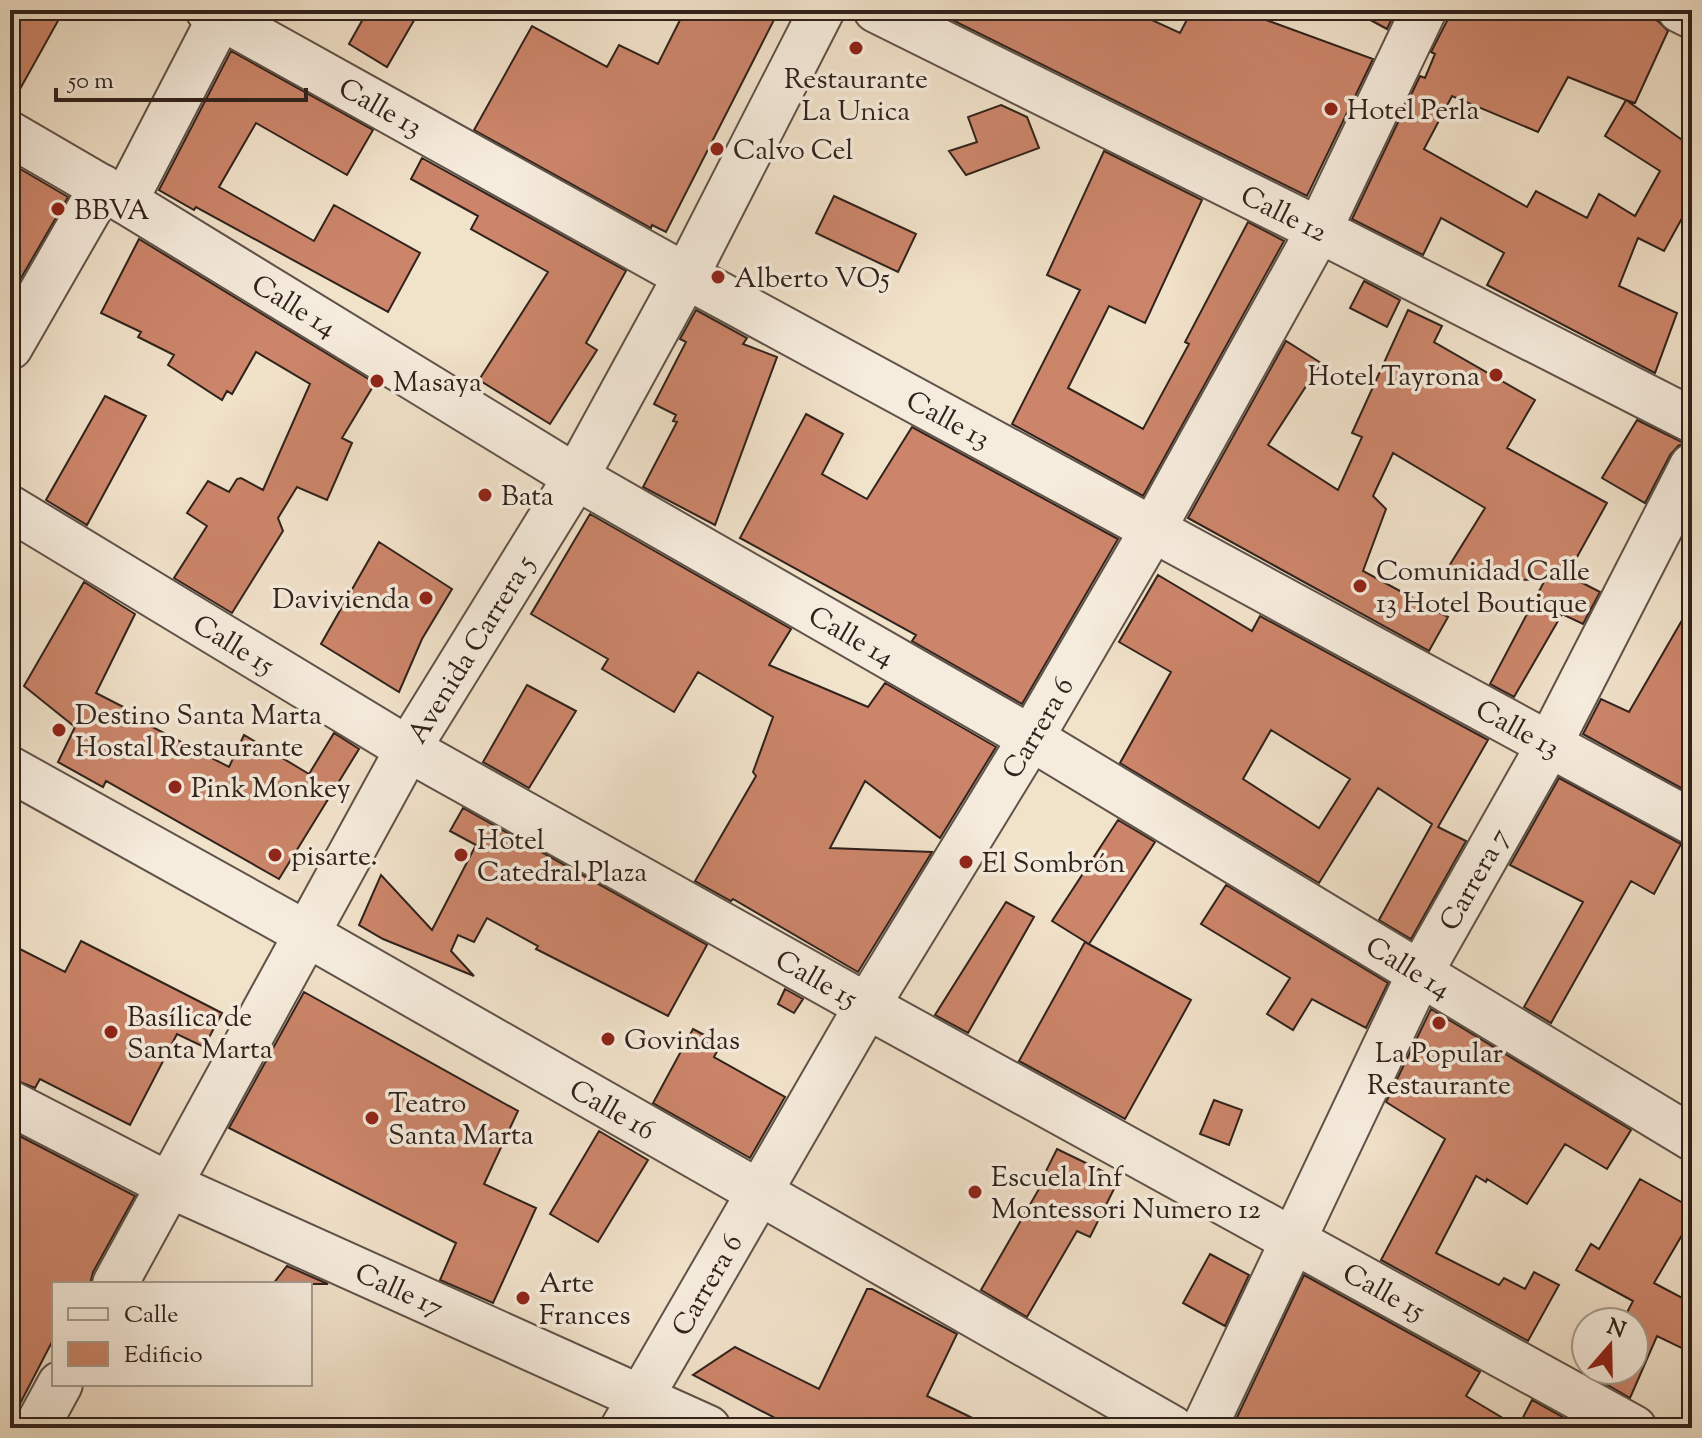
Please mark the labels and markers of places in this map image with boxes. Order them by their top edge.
marker: Restaurante La Unica [847,39,865,57]
place label: Restaurante La Unica [784,61,928,133]
place label: Hotel Perla [1347,92,1479,132]
marker: Hotel Perla [1322,100,1340,118]
place label: Calvo Cel [733,132,853,172]
marker: Calvo Cel [708,140,726,158]
place label: BBVA [74,192,150,232]
marker: BBVA [49,200,67,218]
place label: Alberto VO5 [734,260,890,300]
marker: Alberto VO5 [709,268,727,286]
place label: Hotel Tayrona [1307,358,1480,398]
place label: Masaya [393,364,482,404]
marker: Hotel Tayrona [1487,366,1505,384]
marker: Masaya [368,372,386,390]
place label: Bata [501,478,554,518]
marker: Bata [476,486,494,504]
place label: Comunidad Calle 13 Hotel Boutique [1376,553,1590,625]
marker: Comunidad Calle 13 Hotel Boutique [1351,577,1369,595]
place label: Davivienda [272,581,410,621]
marker: Davivienda [417,589,435,607]
place label: Destino Santa Marta Hostal Restaurante [75,697,322,769]
marker: Destino Santa Marta Hostal Restaurante [50,721,68,739]
place label: Pink Monkey [191,770,351,810]
marker: Pink Monkey [166,778,184,796]
place label: Hotel Catedral Plaza [477,822,647,894]
place label: pisarte. [291,838,377,878]
place label: El Sombrón [982,845,1125,885]
marker: pisarte. [266,846,284,864]
marker: Hotel Catedral Plaza [452,846,470,864]
marker: El Sombrón [957,853,975,871]
place label: Basílica de Santa Marta [127,999,273,1071]
marker: La Popular Restaurante [1430,1014,1448,1032]
place label: Govindas [624,1022,740,1062]
marker: Basílica de Santa Marta [102,1023,120,1041]
marker: Govindas [599,1030,617,1048]
place label: La Popular Restaurante [1367,1035,1511,1107]
place label: Teatro Santa Marta [388,1085,534,1157]
marker: Teatro Santa Marta [363,1109,381,1127]
place label: Escuela Inf Montessori Numero 12 [991,1159,1261,1231]
marker: Escuela Inf Montessori Numero 12 [966,1183,984,1201]
place label: Arte Frances [539,1265,630,1337]
marker: Arte Frances [514,1289,532,1307]

